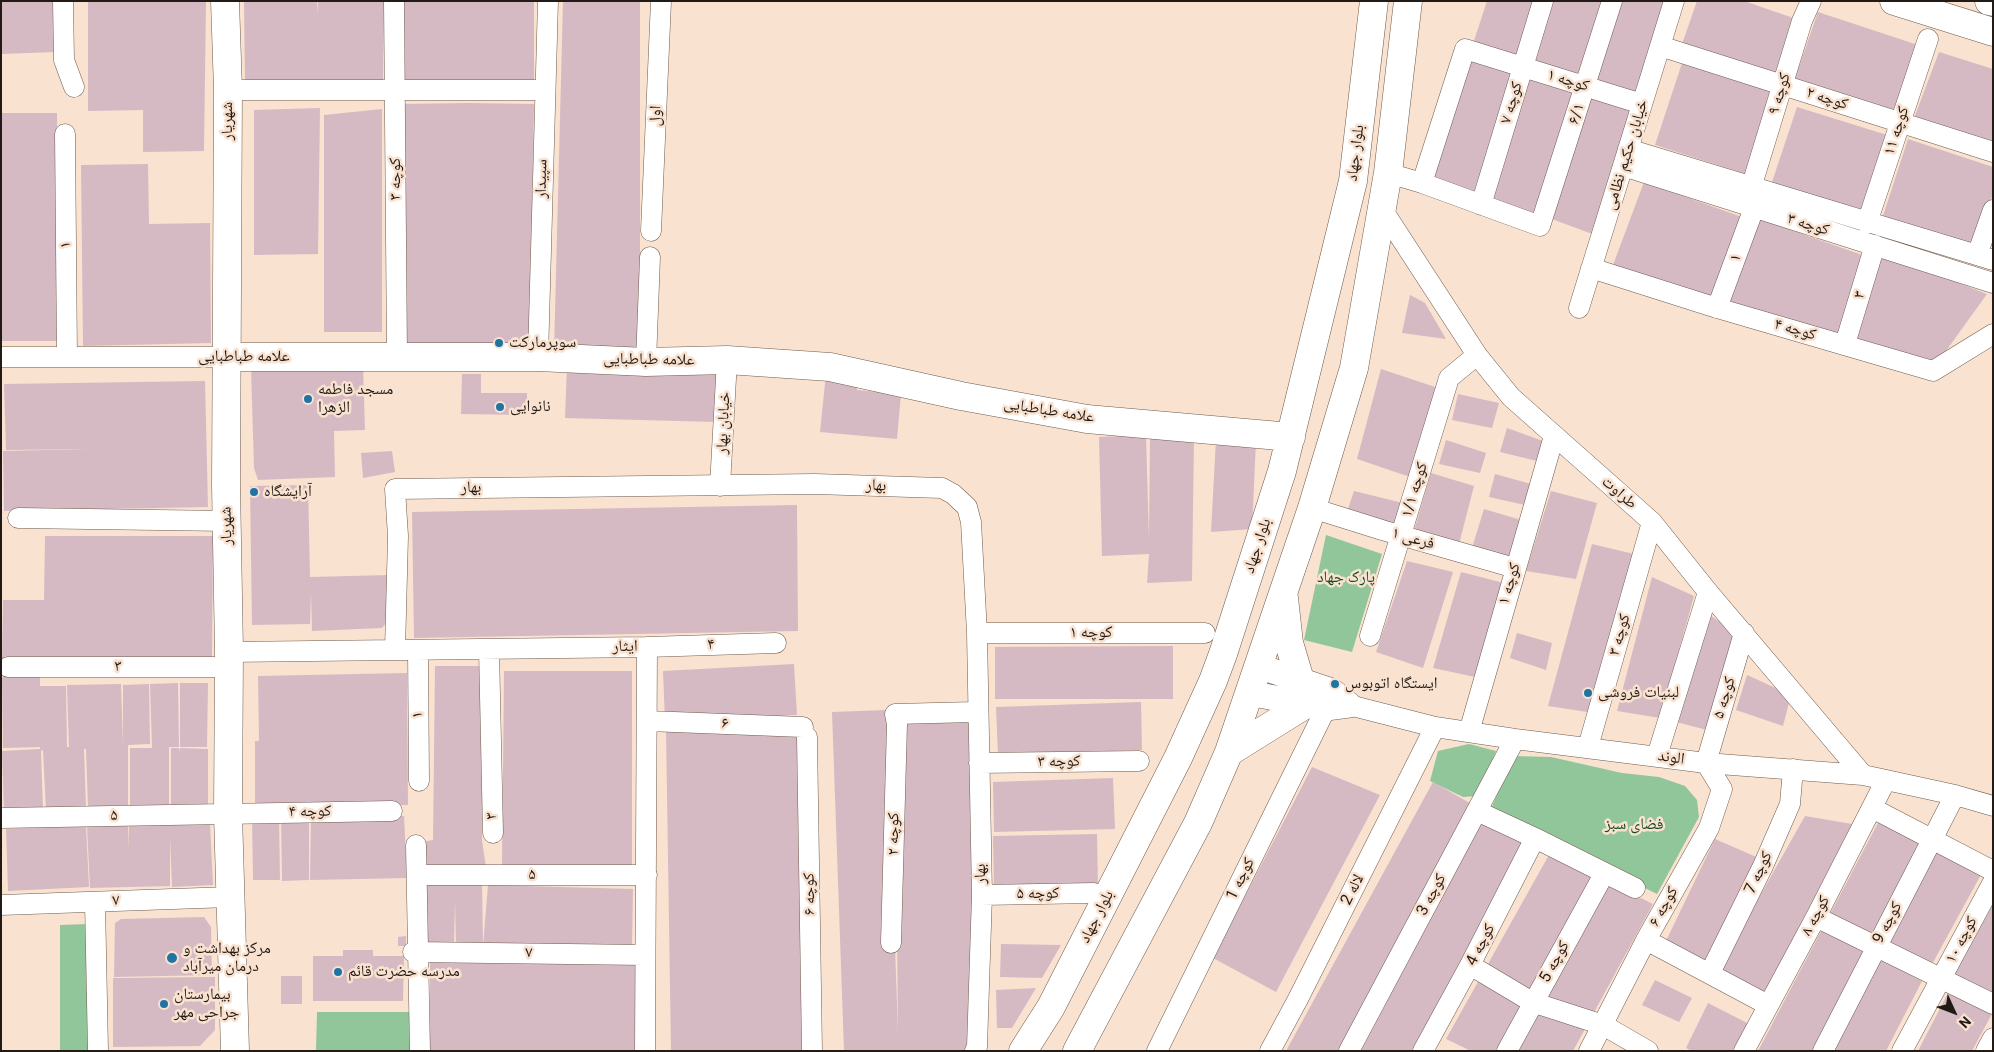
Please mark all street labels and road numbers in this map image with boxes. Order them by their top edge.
street label: کوچه ۱ [1545,66,1591,96]
street label: کوچه ۹ [1765,71,1795,117]
street label: کوچه ۷ [1497,80,1527,126]
street label: کوچه ۲ [1804,83,1850,115]
street label: خیابان حکیم نظامی [1601,98,1653,212]
street label: ۶/۱ [1565,101,1589,127]
street label: شهریار [218,102,238,140]
street label: کوچه ۱۱ [1880,104,1914,158]
street label: اول [646,105,666,127]
street label: بلوار جهاد [1343,124,1369,182]
street label: کوچه ۳ [386,158,406,200]
street label: سپیدار [532,159,552,199]
street label: کوچه ۳ [1785,210,1831,240]
street label: ۱ [56,241,76,249]
street label: ۱ [1726,251,1746,265]
street label: ۳ [1850,289,1870,301]
street label: کوچه ۴ [1772,315,1818,345]
street label: علامه طباطبایی [198,347,290,367]
street label: علامه طباطبایی [603,350,695,370]
street label: خیابان بهار [713,391,735,455]
street label: علامه طباطبایی [1002,394,1096,428]
street label: کوچه ۱/۱ [1398,460,1432,520]
street label: طراوت [1597,472,1641,514]
street label: بهار [865,476,887,496]
street label: بهار [460,478,482,498]
street label: شهریار [217,506,237,546]
street label: بلوار جهاد [1240,516,1276,576]
street label: فرعی ۱ [1389,524,1437,554]
street label: کوچه ۱ [1495,561,1525,607]
street label: کوچه ۳ [1605,612,1635,658]
street label: کوچه ۱ [1070,623,1112,643]
street label: ۴ [707,635,715,655]
street label: ایثار [612,637,638,657]
street label: ۳ [114,657,122,677]
street label: کوچه ۵ [1710,675,1740,721]
street label: ۱ [408,711,428,719]
street label: ۶ [721,714,729,734]
street label: الوند [1656,747,1686,769]
street label: کوچه ۳ [1037,752,1081,772]
street label: کوچه ۴ [288,802,332,822]
street label: ۵ [110,806,118,826]
street label: ۳ [482,812,502,820]
street label: کوچه ۲ [884,812,904,856]
street label: کوچه 7 [1741,849,1777,897]
street label: کوچه 1 [1223,855,1259,903]
street label: بهار [971,863,991,885]
street label: ۵ [528,865,536,885]
street label: لاله 2 [1337,871,1369,909]
street label: کوچه 3 [1413,871,1451,919]
street label: کوچه ۶ [800,872,820,916]
street label: کوچه ۵ [1016,884,1060,904]
street label: کوچه ۶ [1645,884,1683,930]
street label: بلوار جهاد [1076,887,1118,947]
street label: ۷ [112,891,120,911]
street label: کوچه ۸ [1798,893,1834,939]
street label: کوچه 9 [1869,899,1907,947]
street label: کوچه ۱۰ [1942,913,1982,967]
street label: کوچه 4 [1462,921,1500,969]
street label: کوچه 5 [1536,938,1574,986]
street label: ۷ [525,943,533,963]

